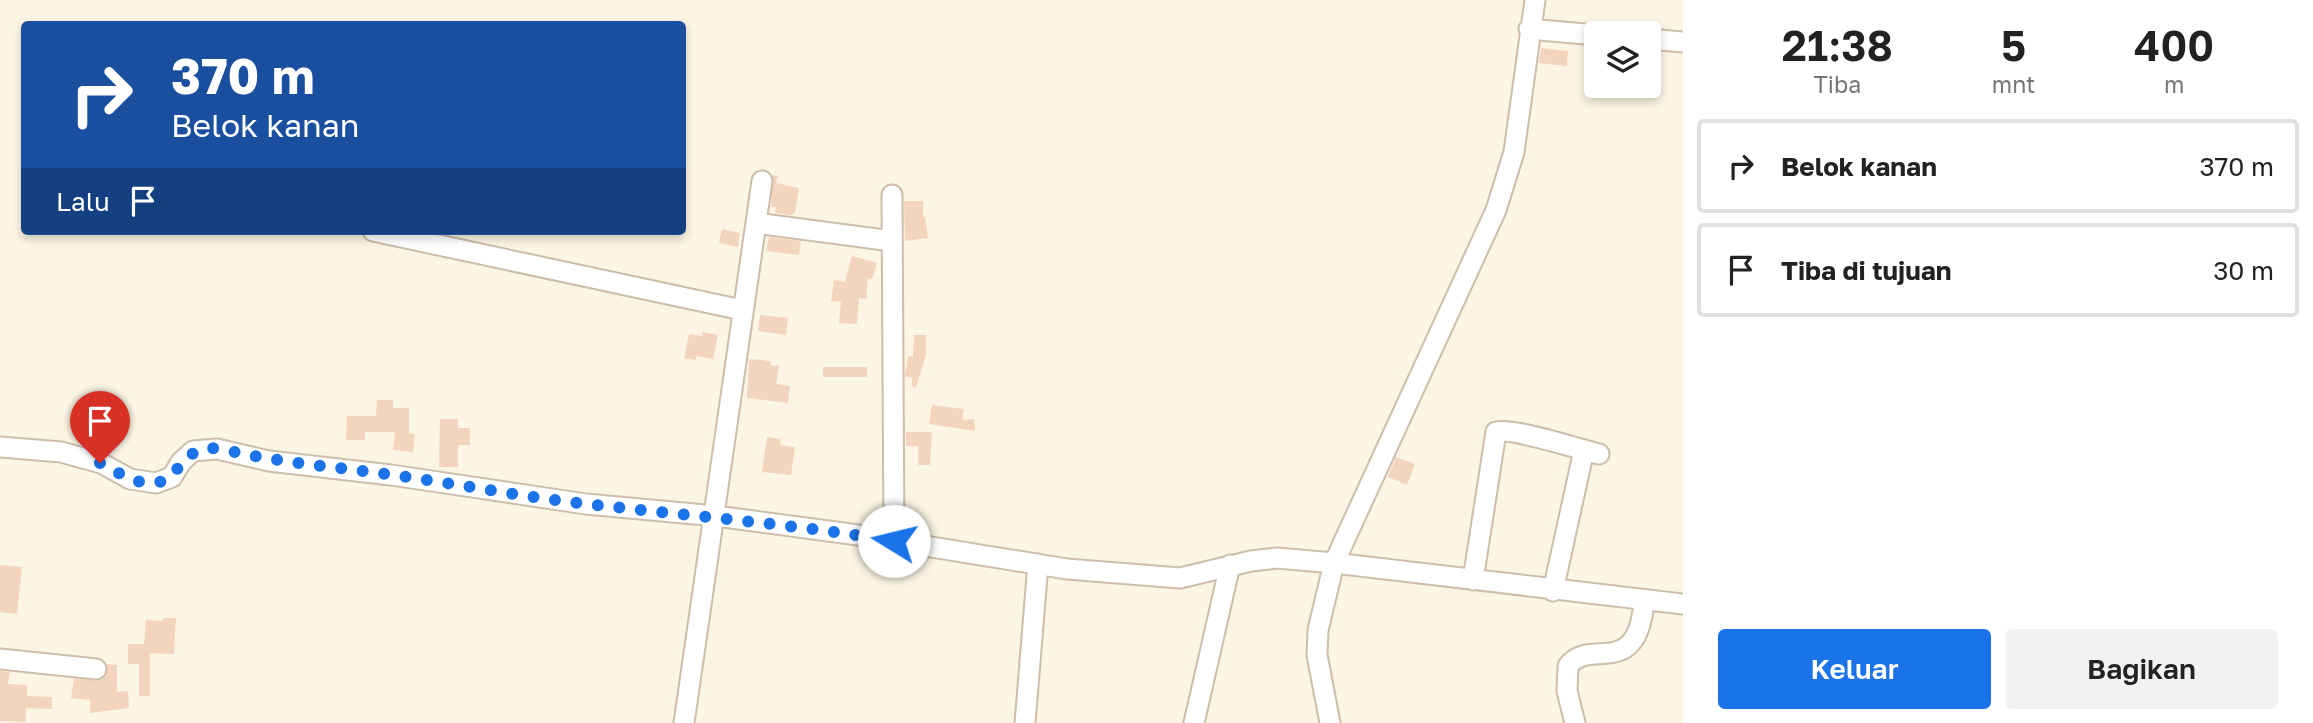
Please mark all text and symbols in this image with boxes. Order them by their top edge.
text: 21:38 [1782,20,1893,70]
text: 5 [2001,20,2026,70]
text: 400 [2134,20,2214,70]
map controls [1584,21,1661,98]
button: layers [1584,21,1661,98]
text: 370 m [171,46,315,105]
icon: right [56,49,147,140]
text: Tiba [1814,70,1861,98]
text: mnt [1992,70,2035,98]
text: m [2164,70,2184,98]
text: Belok kanan [171,106,359,144]
icon: right [1722,147,1760,185]
text: Belok kanan [1781,151,1937,182]
text: 370 m [2199,151,2274,182]
icon: arrive [124,182,162,220]
text: Lalu [56,186,110,217]
icon: arrive [1722,251,1760,289]
text: Tiba di tujuan [1781,255,1951,286]
text: 30 m [2213,255,2274,286]
pin [70,391,130,463]
icon: arrive [81,402,119,440]
position arrow [857,504,931,578]
button: Keluar [1718,629,1991,709]
button: Bagikan [2005,629,2278,709]

